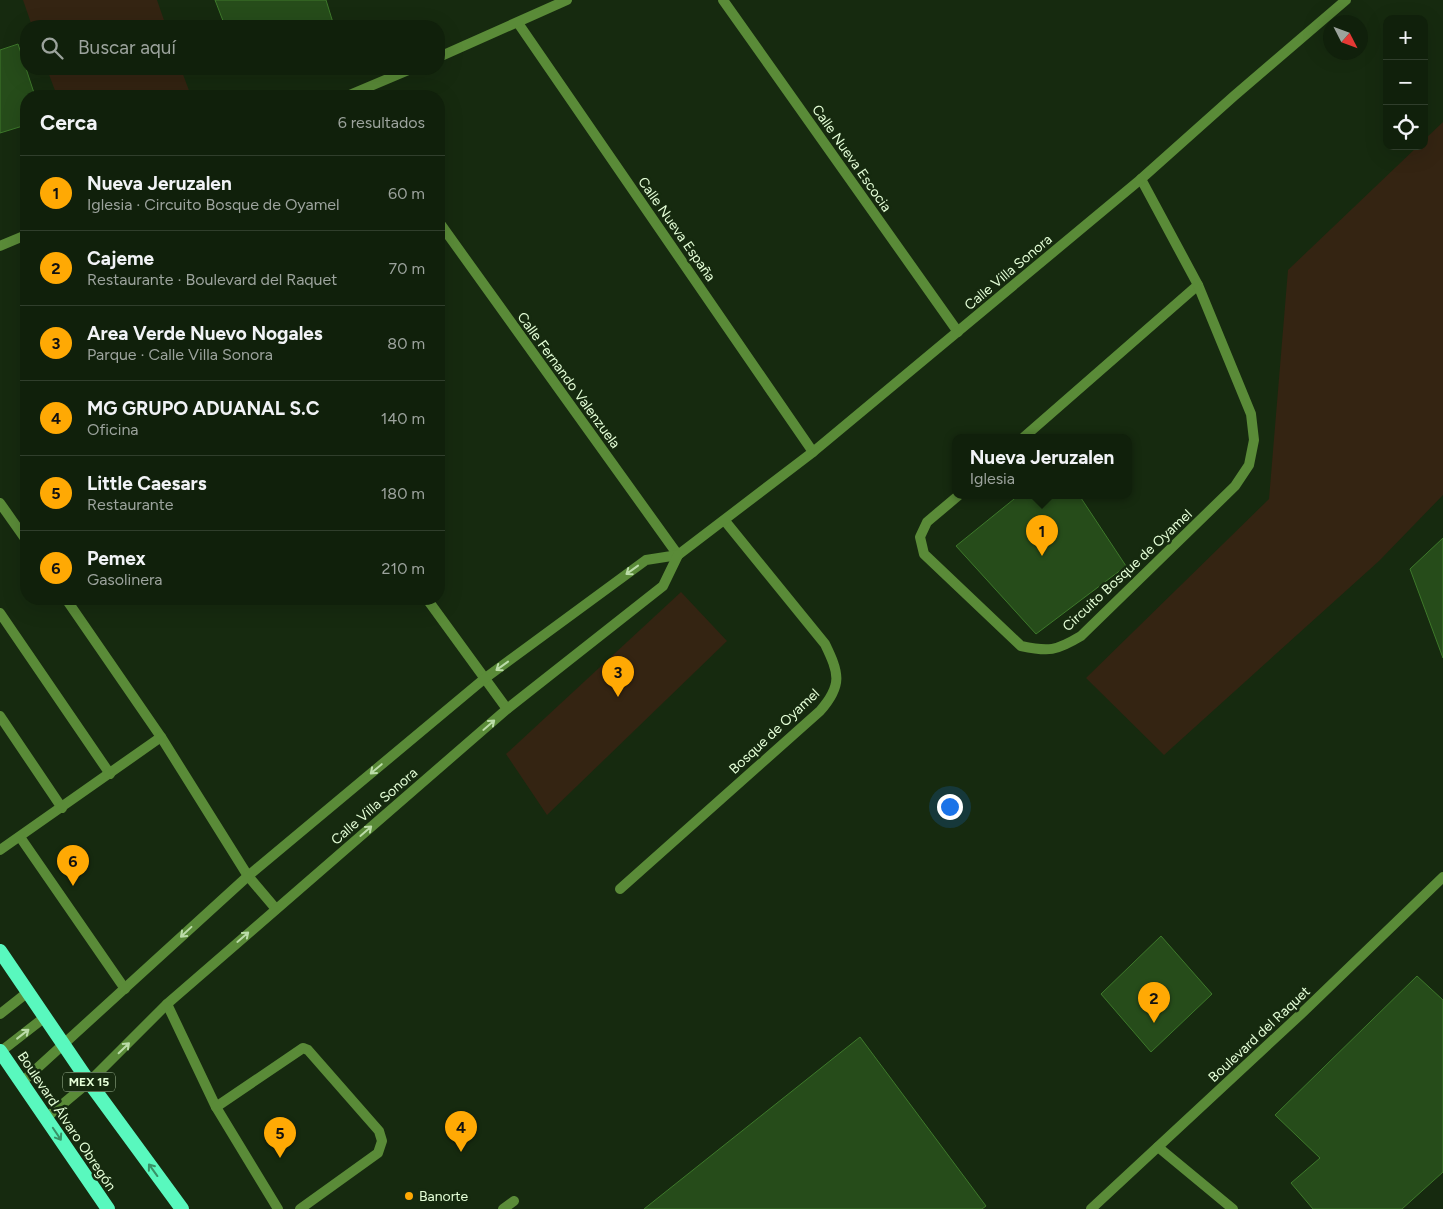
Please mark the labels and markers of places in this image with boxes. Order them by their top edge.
pin: 1 [1026,515,1058,556]
pin: 3 [602,656,634,697]
pin: 6 [57,845,89,886]
pin: 2 [1138,982,1170,1023]
pin: 4 [445,1111,477,1152]
pin: 5 [264,1117,296,1158]
place label: Banorte [419,1188,469,1205]
marker: Banorte [403,1190,415,1202]

